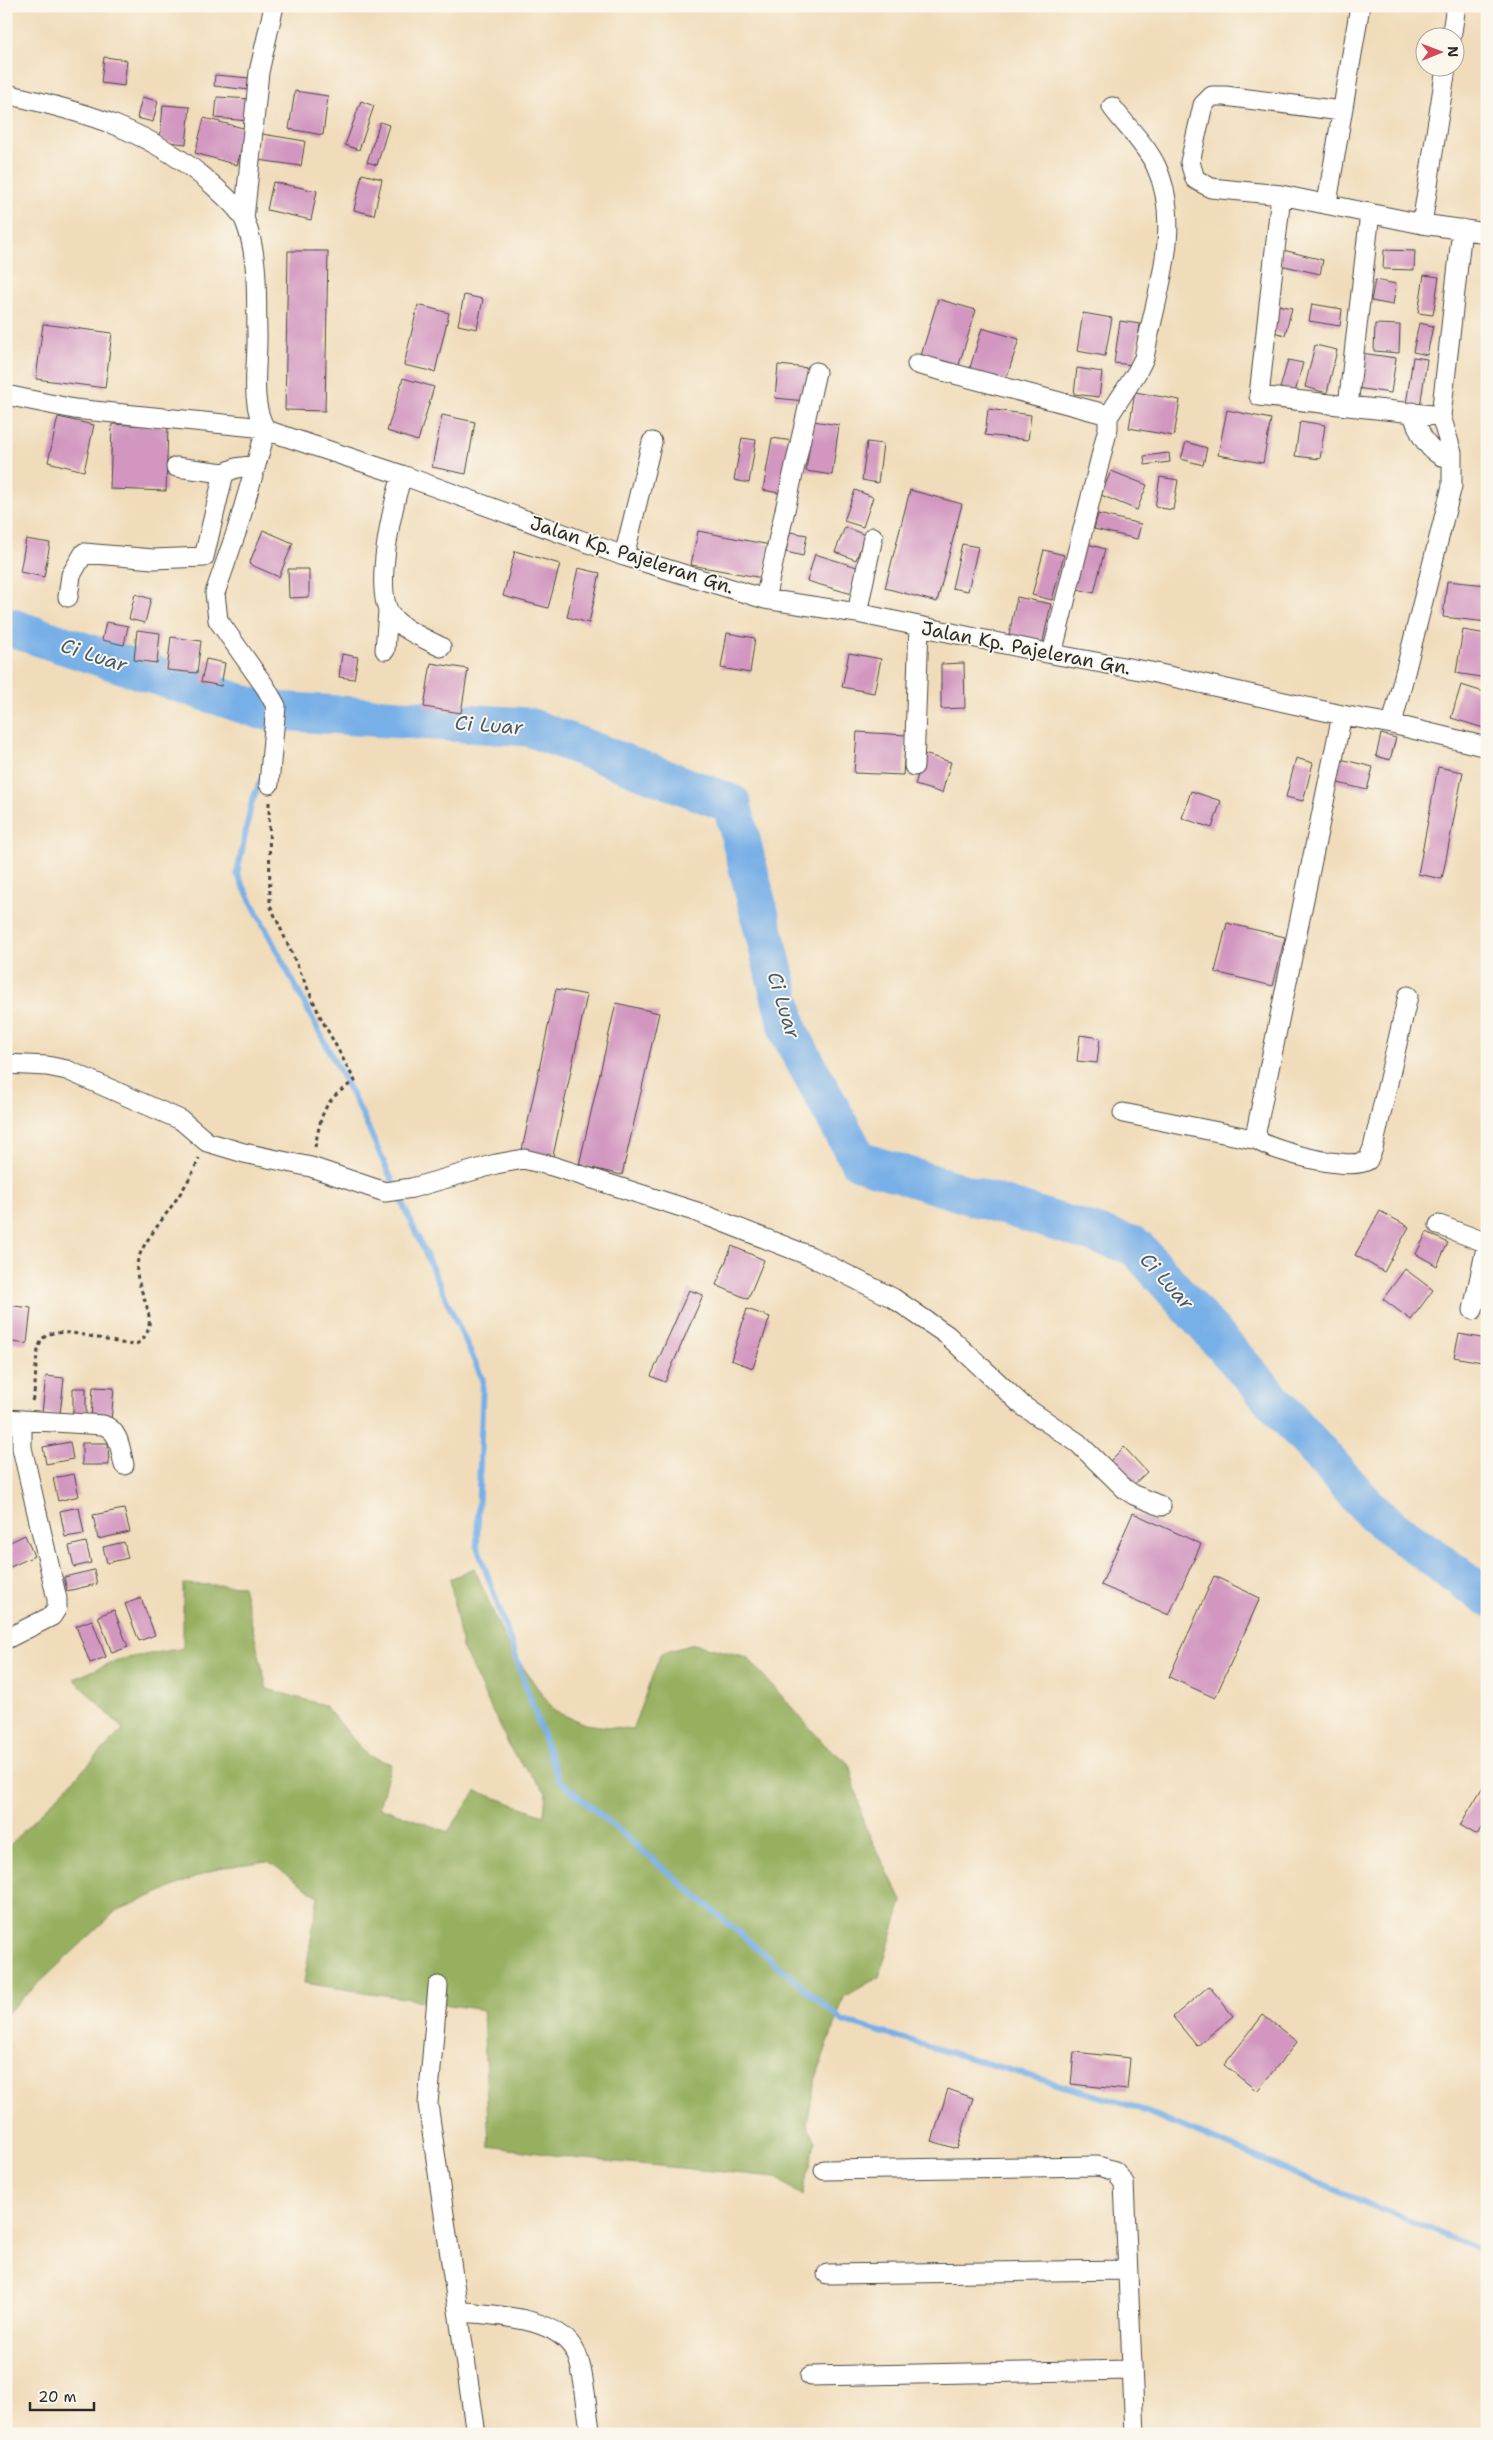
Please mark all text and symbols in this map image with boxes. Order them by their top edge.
north arrow [1416,28,1466,78]
text: N [1444,46,1462,57]
street label: Jalan Kp. Pajeleran Gn. [527,510,737,600]
street label: Jalan Kp. Pajeleran Gn. [919,615,1133,681]
water label: Ci Luar [57,632,131,678]
water label: Ci Luar [454,710,525,740]
water label: Ci Luar [762,968,807,1042]
water label: Ci Luar [1134,1247,1200,1316]
scale bar [30,2380,94,2412]
text: 20 m [38,2387,77,2407]

